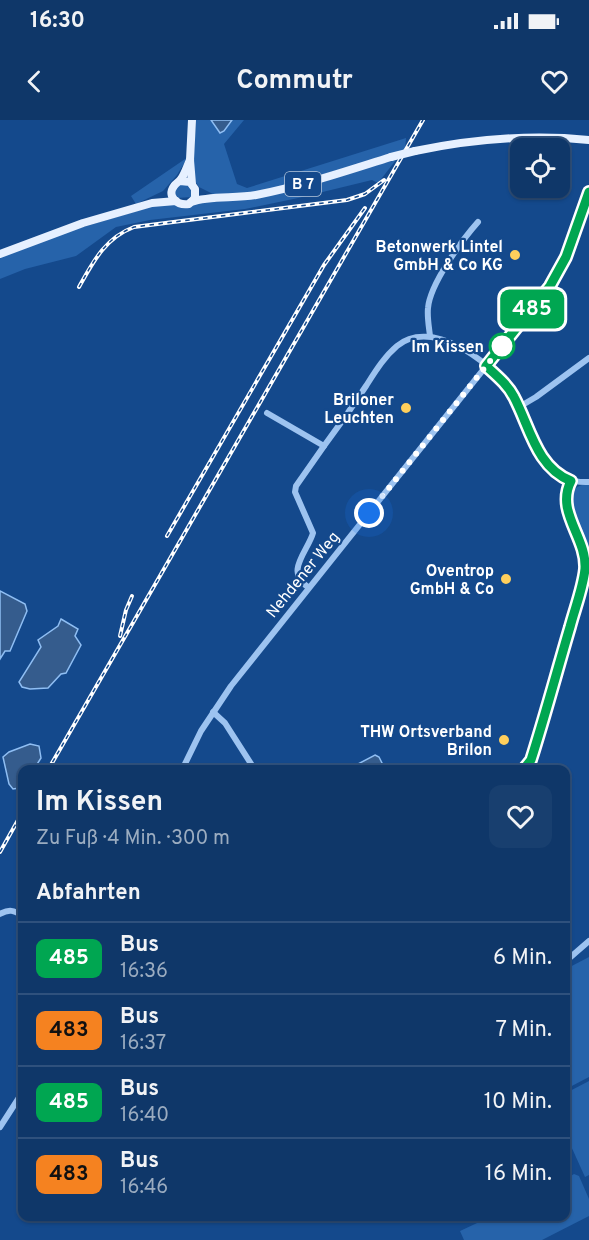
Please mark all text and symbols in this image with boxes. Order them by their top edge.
text: 16:30 [30,8,85,35]
text: Commutr [236,64,353,98]
icon: back [18,65,51,98]
icon: heart [538,65,571,98]
map controls [510,138,570,198]
button: locate [510,138,570,198]
road number: B 7 [285,172,321,196]
place label: Betonwerk Lintel GmbH & Co KG [376,238,503,276]
marker: Betonwerk Lintel GmbH & Co KG [508,248,522,262]
line badge: 485 [498,290,566,328]
text: 485 [512,296,552,323]
marker: Im Kissen [489,333,515,359]
place label: Im Kissen [411,338,484,358]
place label: Briloner Leuchten [324,391,394,429]
marker: Briloner Leuchten [399,401,413,415]
your location [354,498,384,528]
street label: Nehdener Weg [263,528,345,623]
place label: Oventrop GmbH & Co [410,562,494,600]
marker: Oventrop GmbH & Co [499,572,513,586]
place label: THW Ortsverband Brilon [360,723,492,761]
marker: THW Ortsverband Brilon [497,733,511,747]
text: Im Kissen [36,785,163,821]
button: heart [489,785,552,848]
text: Zu Fuß · 4 Min. · 300 m [36,826,230,852]
text: Abfahrten [36,880,141,907]
text: Bus [120,932,159,959]
text: 485 [49,945,89,972]
text: 6 Min. [493,945,552,972]
text: 16:36 [120,959,168,985]
text: Bus [120,1004,159,1031]
text: 483 [49,1017,89,1044]
text: 7 Min. [495,1017,552,1044]
text: 16:37 [120,1031,166,1057]
text: Bus [120,1076,159,1103]
text: 485 [49,1089,89,1116]
text: 10 Min. [484,1089,552,1116]
text: 16:40 [120,1103,169,1129]
text: Bus [120,1148,159,1175]
text: 483 [49,1161,89,1188]
text: 16 Min. [485,1161,552,1188]
text: 16:46 [120,1175,168,1201]

